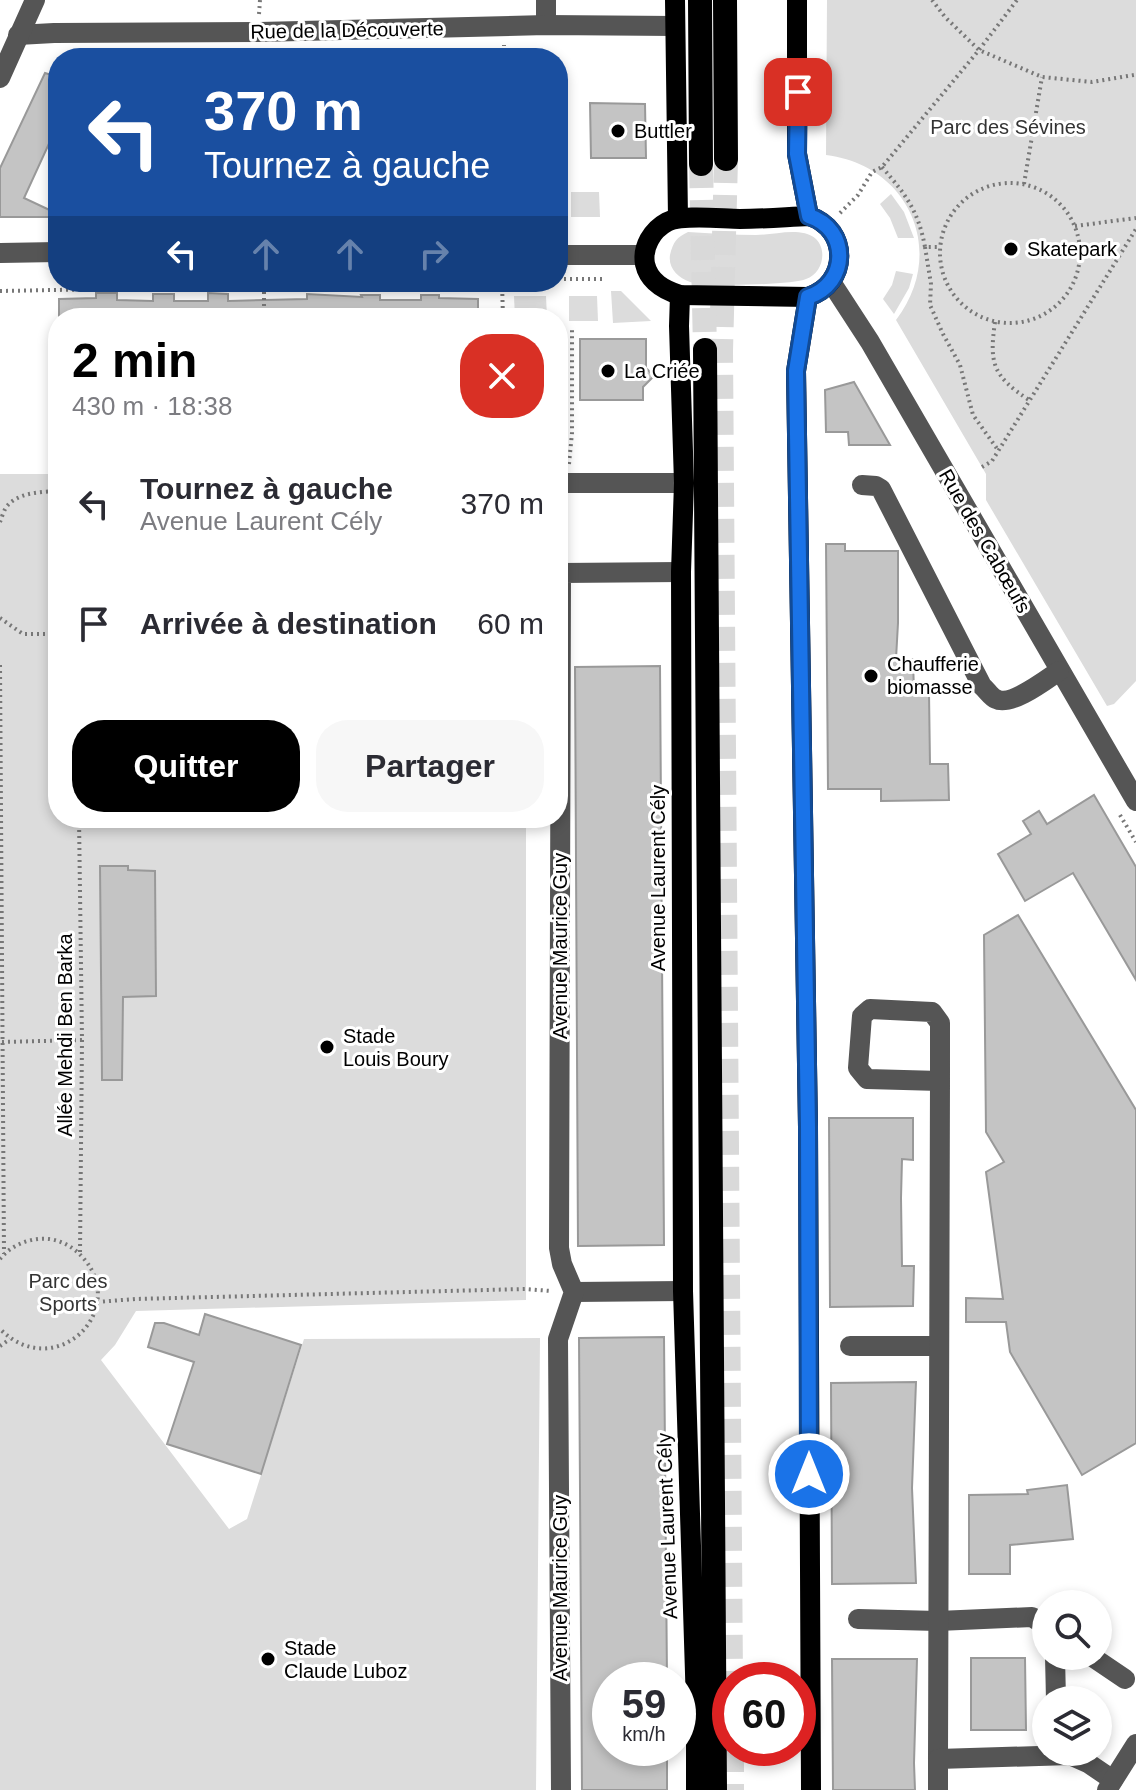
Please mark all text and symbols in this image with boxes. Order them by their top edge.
street label: Rue de la Découverte [250,17,444,43]
pin [764,58,832,126]
icon: arrive [776,70,820,114]
text: 370 m [204,79,363,142]
icon: left [72,80,176,184]
park label: Parc des Sévines [930,116,1086,138]
place label: Buttler [634,120,692,142]
marker: Buttler [609,122,627,140]
text: Tournez à gauche [204,145,490,186]
icon: left [160,232,204,276]
icon: ahead [244,232,288,276]
icon: ahead [328,232,372,276]
icon: right [412,232,456,276]
place label: Skatepark [1027,238,1118,260]
marker: Skatepark [1002,240,1020,258]
text: 2 min [72,334,197,387]
button: close [460,334,544,418]
place label: La Criée [624,360,700,382]
marker: La Criée [599,362,617,380]
text: 430 m · 18:38 [72,391,232,421]
street label: Rue des Cabœufs [935,465,1035,617]
text: Tournez à gauche [140,472,393,505]
icon: left [72,482,116,526]
text: 370 m [461,487,544,520]
text: Avenue Laurent Cély [140,506,382,536]
icon: arrive [72,602,116,646]
text: Arrivée à destination [140,607,437,640]
text: 60 m [477,607,544,640]
place label: Chaufferie biomasse [887,653,979,698]
marker: Chaufferie biomasse [862,667,880,685]
button: Quitter [72,720,300,812]
button: Partager [316,720,544,812]
street label: Avenue Laurent Cély [647,785,669,971]
street label: Avenue Maurice Guy [549,853,571,1039]
street label: Allée Mehdi Ben Barka [54,932,76,1137]
place label: Stade Louis Boury [343,1025,449,1070]
marker: Stade Louis Boury [318,1038,336,1056]
park label: Parc des Sports [29,1270,107,1315]
street label: Avenue Laurent Cély [653,1432,681,1620]
position arrow [767,1432,851,1516]
street label: Avenue Maurice Guy [549,1495,571,1681]
map controls [1032,1590,1112,1766]
button: search [1032,1590,1112,1670]
place label: Stade Claude Luboz [284,1637,407,1682]
marker: Stade Claude Luboz [259,1650,277,1668]
speed limit sign: 60 [712,1662,816,1766]
text: 59 [622,1682,666,1726]
button: layers [1032,1686,1112,1766]
text: km/h [622,1723,666,1745]

